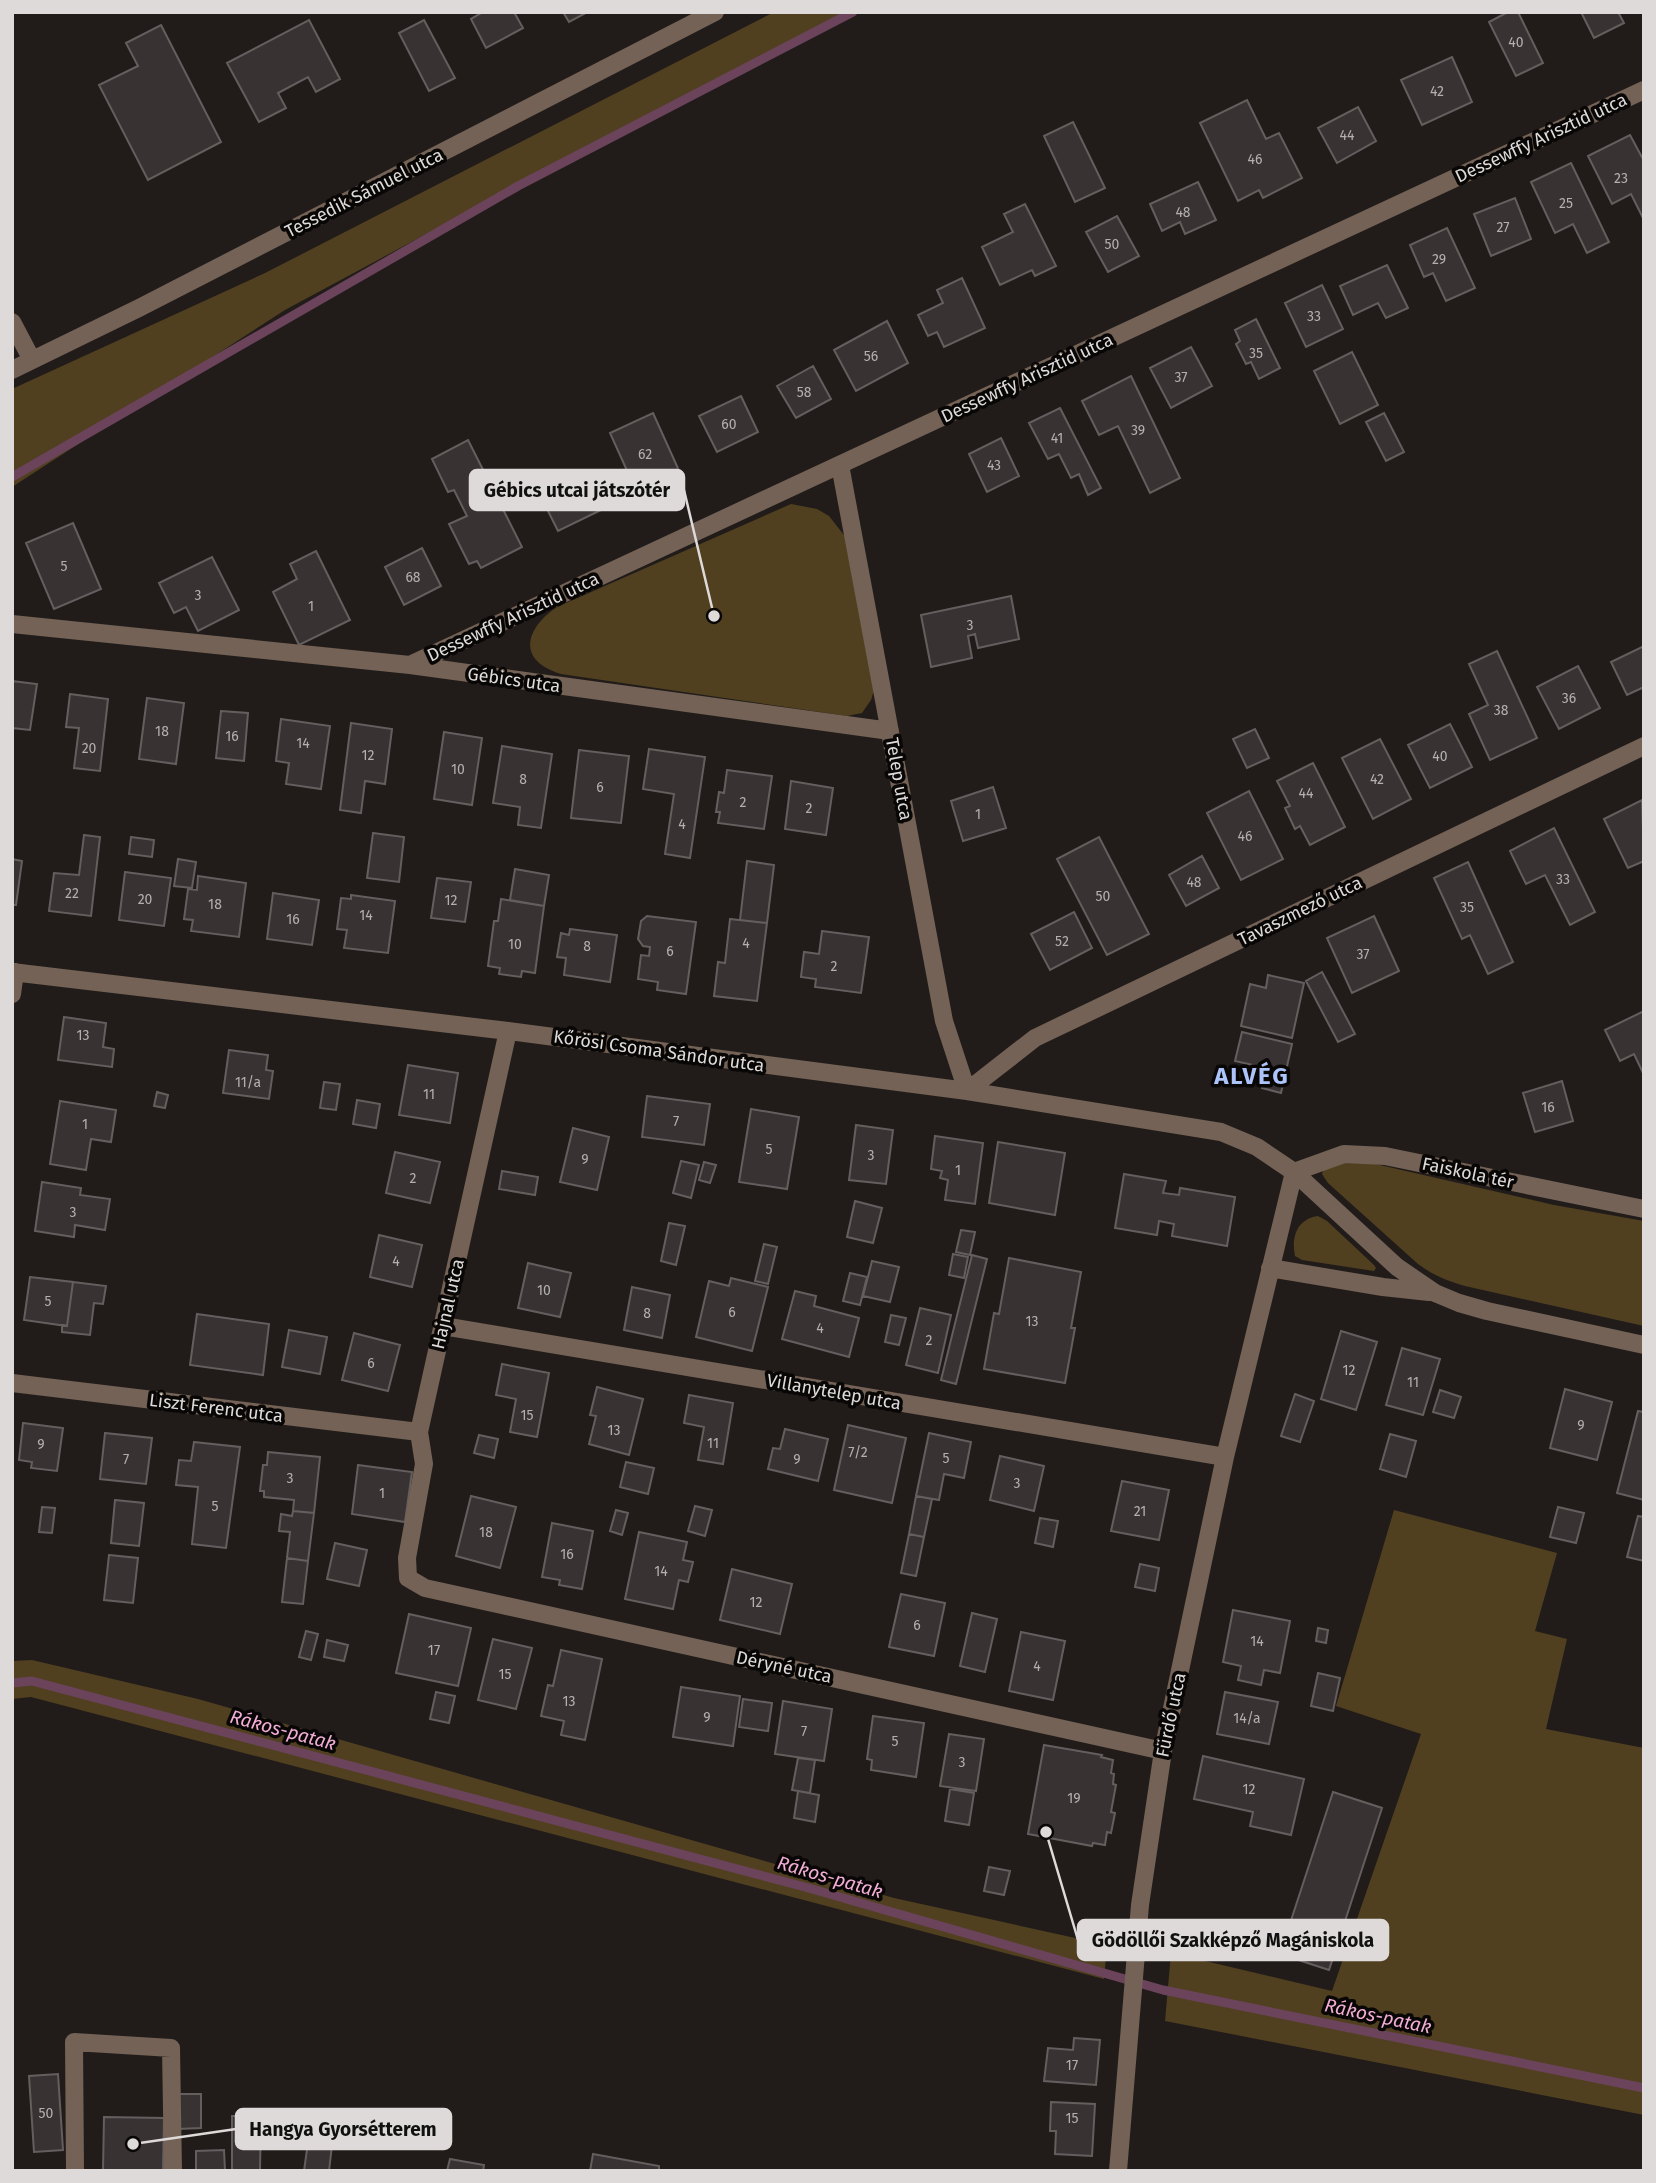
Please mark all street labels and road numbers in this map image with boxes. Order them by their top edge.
street label: Dessewffy Arisztid utca [1452,88,1630,188]
street label: Tessedik Sámuel utca [281,144,447,242]
street label: Dessewffy Arisztid utca [938,328,1116,428]
street label: Dessewffy Arisztid utca [424,567,602,667]
street label: Gébics utca [466,663,562,697]
street label: Telep utca [881,736,917,822]
street label: Tavaszmező utca [1234,871,1366,951]
street label: Kőrösi Csoma Sándor utca [552,1025,766,1077]
street label: Faiskola tér [1420,1153,1516,1193]
street label: Hajnal utca [427,1257,469,1351]
street label: Villanytelep utca [765,1369,903,1415]
street label: Liszt Ferenc utca [148,1389,284,1427]
street label: Déryné utca [734,1646,834,1688]
street label: Fürdő utca [1151,1671,1191,1759]

